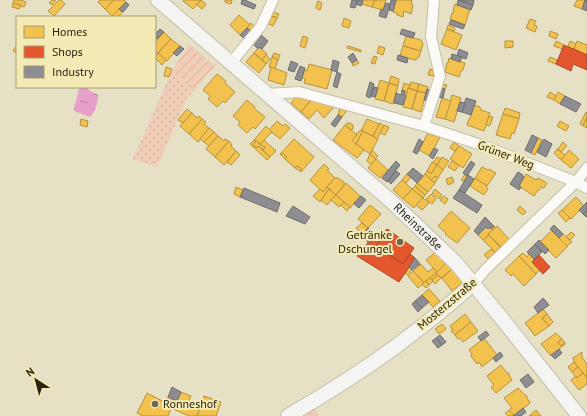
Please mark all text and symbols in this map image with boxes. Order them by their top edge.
legend [16,16,156,88]
text: Homes [52,24,87,39]
text: Shops [52,44,83,59]
text: Industry [52,64,94,79]
street label: Grüner Weg [476,137,537,172]
street label: Rheinstraße [391,200,446,253]
place label: Getränke Dschungel [338,227,392,256]
marker: Getränke Dschungel [395,237,405,247]
street label: Mosterzstraße [414,274,479,333]
north arrow [16,360,56,400]
text: N [23,364,37,380]
place label: Ronneshof [163,396,218,411]
marker: Ronneshof [150,399,160,409]

